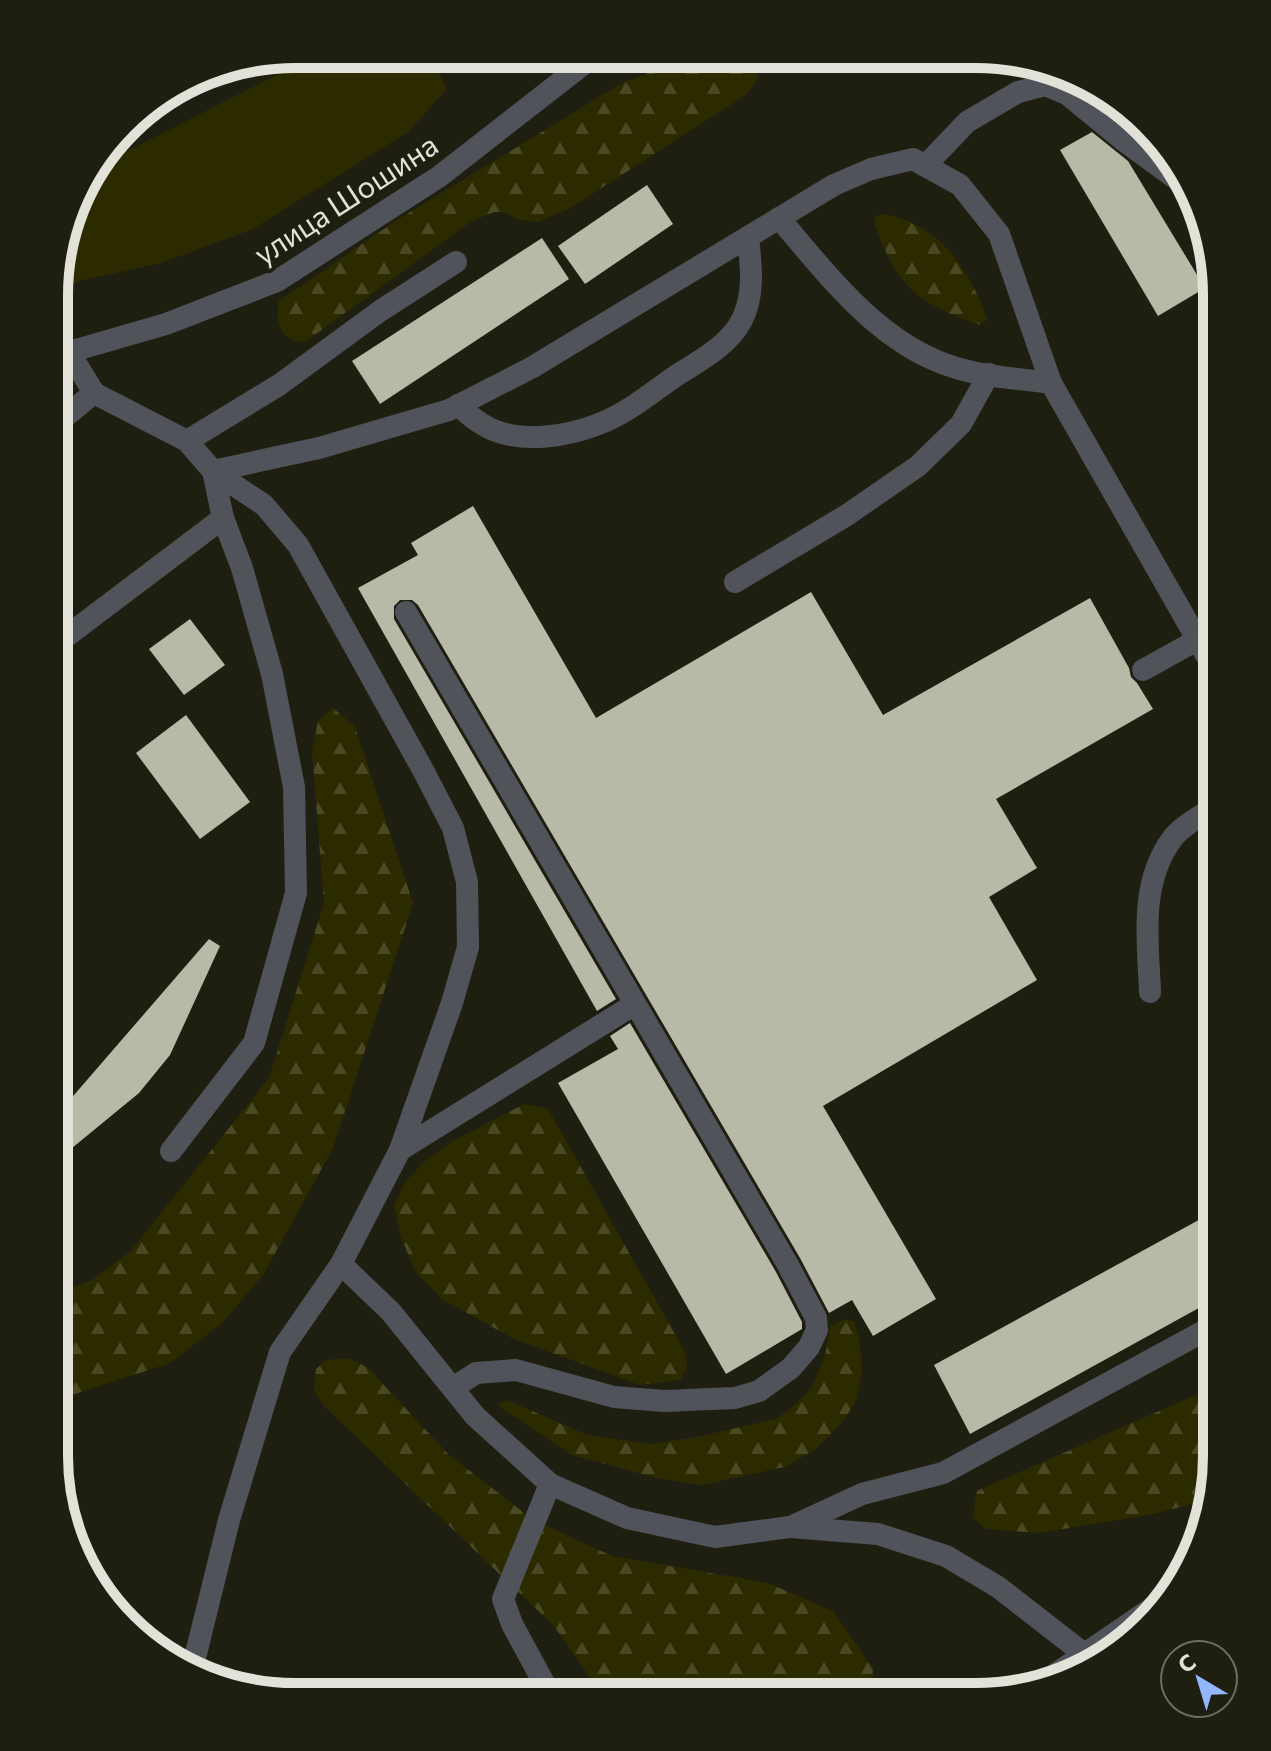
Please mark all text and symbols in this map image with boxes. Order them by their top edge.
street label: улица Шошина [246,125,444,271]
north arrow [1159,1639,1239,1719]
text: С [1172,1648,1201,1678]

